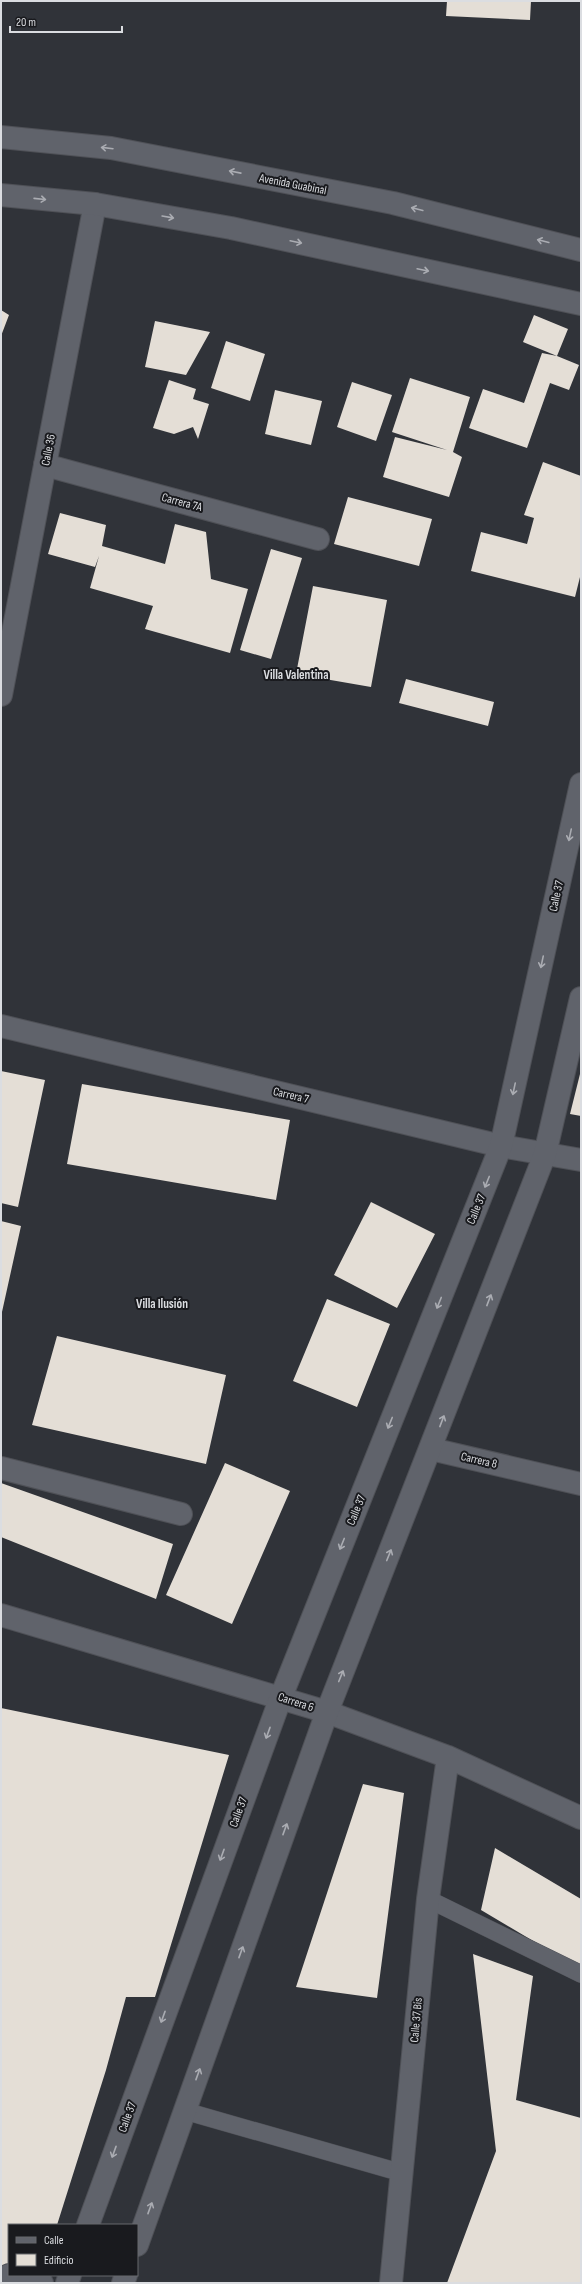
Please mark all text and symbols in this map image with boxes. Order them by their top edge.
scale bar [10,8,122,34]
text: 20 m [16,15,36,30]
one-way arrow [101,144,114,152]
one-way arrow [229,168,242,176]
street label: Avenida Guabinal [257,170,328,198]
one-way arrow [33,195,46,202]
one-way arrow [411,205,424,212]
one-way arrow [162,213,175,221]
one-way arrow [537,237,550,244]
one-way arrow [289,238,302,246]
one-way arrow [416,266,429,274]
street label: Calle 36 [38,433,59,467]
street label: Carrera 7A [160,490,205,515]
district label: Villa Valentina [264,667,328,683]
one-way arrow [565,828,573,841]
street label: Calle 37 [546,879,567,913]
one-way arrow [537,955,545,968]
one-way arrow [509,1082,517,1095]
street label: Carrera 7 [271,1084,310,1107]
one-way arrow [483,1176,490,1188]
street label: Calle 37 [464,1192,489,1226]
one-way arrow [485,1294,493,1306]
district label: Villa Ilusión [136,1296,188,1312]
one-way arrow [434,1296,442,1308]
one-way arrow [438,1415,446,1427]
one-way arrow [386,1417,394,1429]
street label: Carrera 8 [459,1449,499,1472]
street label: Calle 37 [344,1493,369,1527]
one-way arrow [338,1538,346,1550]
one-way arrow [386,1549,393,1561]
one-way arrow [338,1670,345,1682]
street label: Carrera 6 [276,1690,316,1715]
one-way arrow [263,1727,271,1739]
street label: Calle 37 [226,1795,251,1829]
one-way arrow [282,1823,289,1836]
one-way arrow [218,1849,226,1861]
one-way arrow [238,1946,246,1958]
street label: Calle 37 Bis [407,1997,426,2043]
one-way arrow [159,2010,167,2022]
one-way arrow [194,2068,202,2080]
street label: Calle 37 [115,2100,140,2134]
one-way arrow [110,2146,118,2158]
one-way arrow [147,2202,154,2215]
legend [8,2224,138,2276]
text: Calle [44,2233,64,2248]
text: Edificio [44,2253,73,2268]

